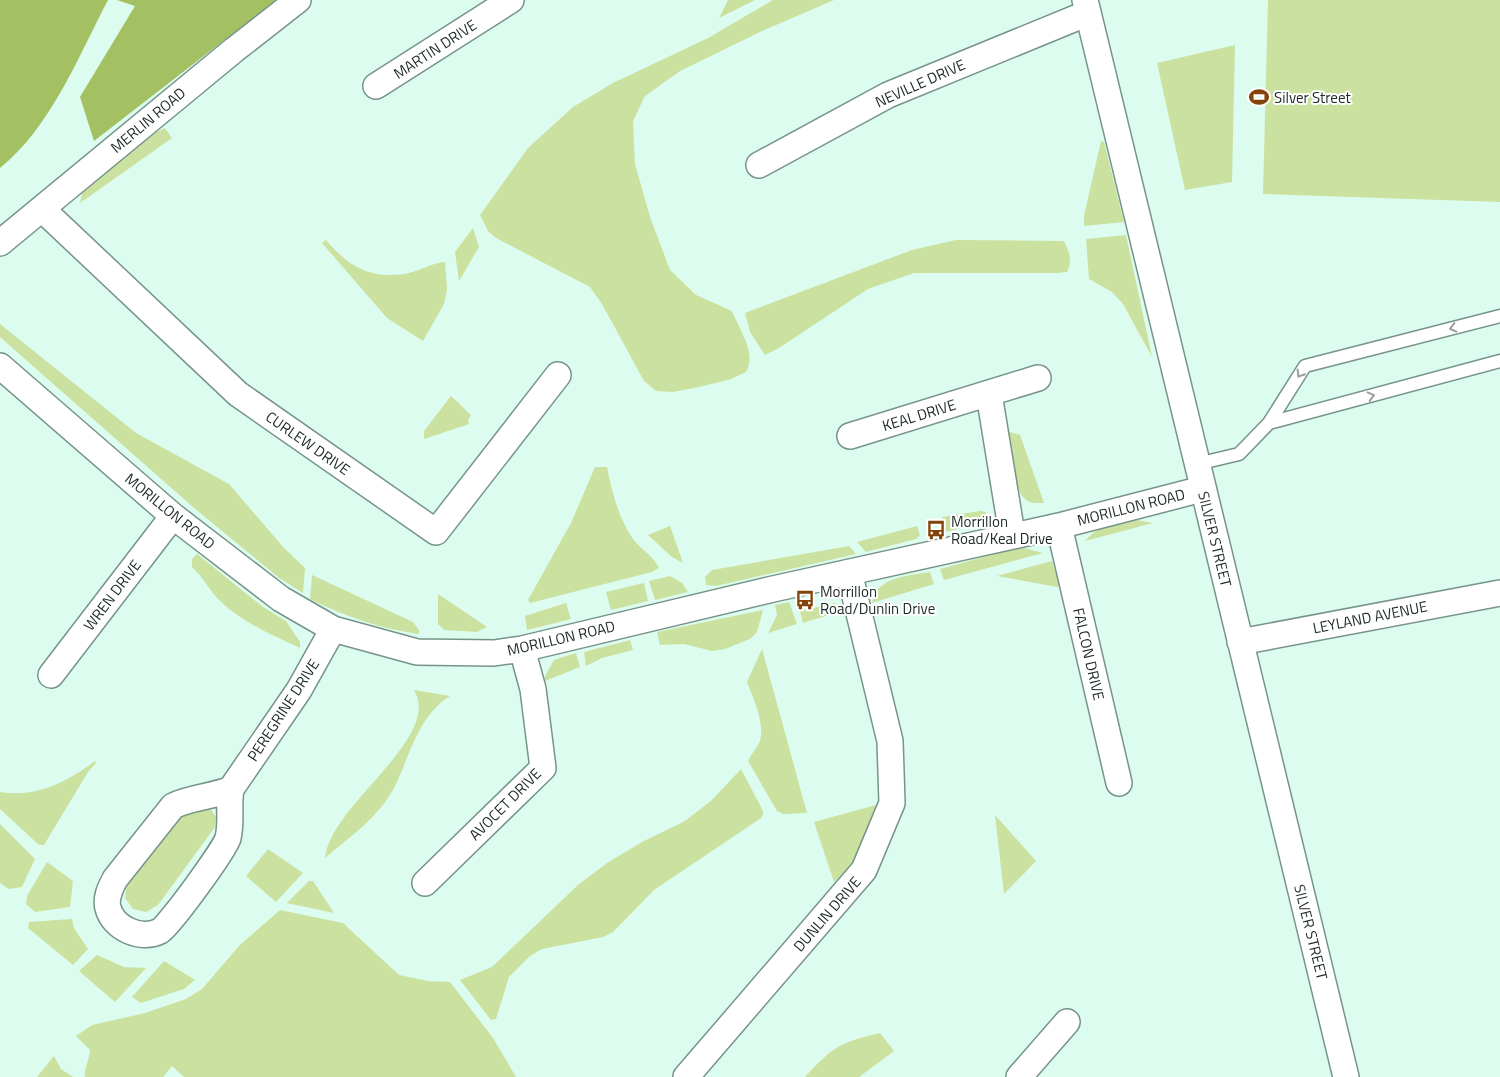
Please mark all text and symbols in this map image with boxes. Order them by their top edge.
street label: MARTIN DRIVE [389,13,481,85]
street label: NEVILLE DRIVE [871,53,969,113]
street label: MERLIN ROAD [105,82,191,158]
sports icon: Silver Street [1248,86,1270,108]
place label: Silver Street [1274,86,1351,109]
one-way arrow [1448,322,1457,333]
one-way arrow [1296,369,1306,378]
one-way arrow [1366,391,1374,401]
street label: KEAL DRIVE [879,393,959,437]
street label: CURLEW DRIVE [261,405,355,481]
street label: MORILLON ROAD [120,467,220,555]
street label: MORILLON ROAD [1075,482,1187,532]
street label: SILVER STREET [1192,489,1238,589]
place label: Morrillon Road/Keal Drive [951,510,1053,550]
bus stop icon: Morrillon Road/Keal Drive [925,519,947,541]
street label: WREN DRIVE [78,555,146,635]
place label: Morrillon Road/Dunlin Drive [820,580,935,620]
bus stop icon: Morrillon Road/Dunlin Drive [794,589,816,611]
street label: LEYLAND AVENUE [1311,595,1429,639]
street label: FALCON DRIVE [1067,606,1111,702]
street label: MORILLON ROAD [505,614,617,662]
street label: PEREGRINE DRIVE [241,654,325,766]
street label: AVOCET DRIVE [464,763,546,845]
street label: DUNLIN DRIVE [788,871,866,957]
street label: SILVER STREET [1288,882,1334,982]

